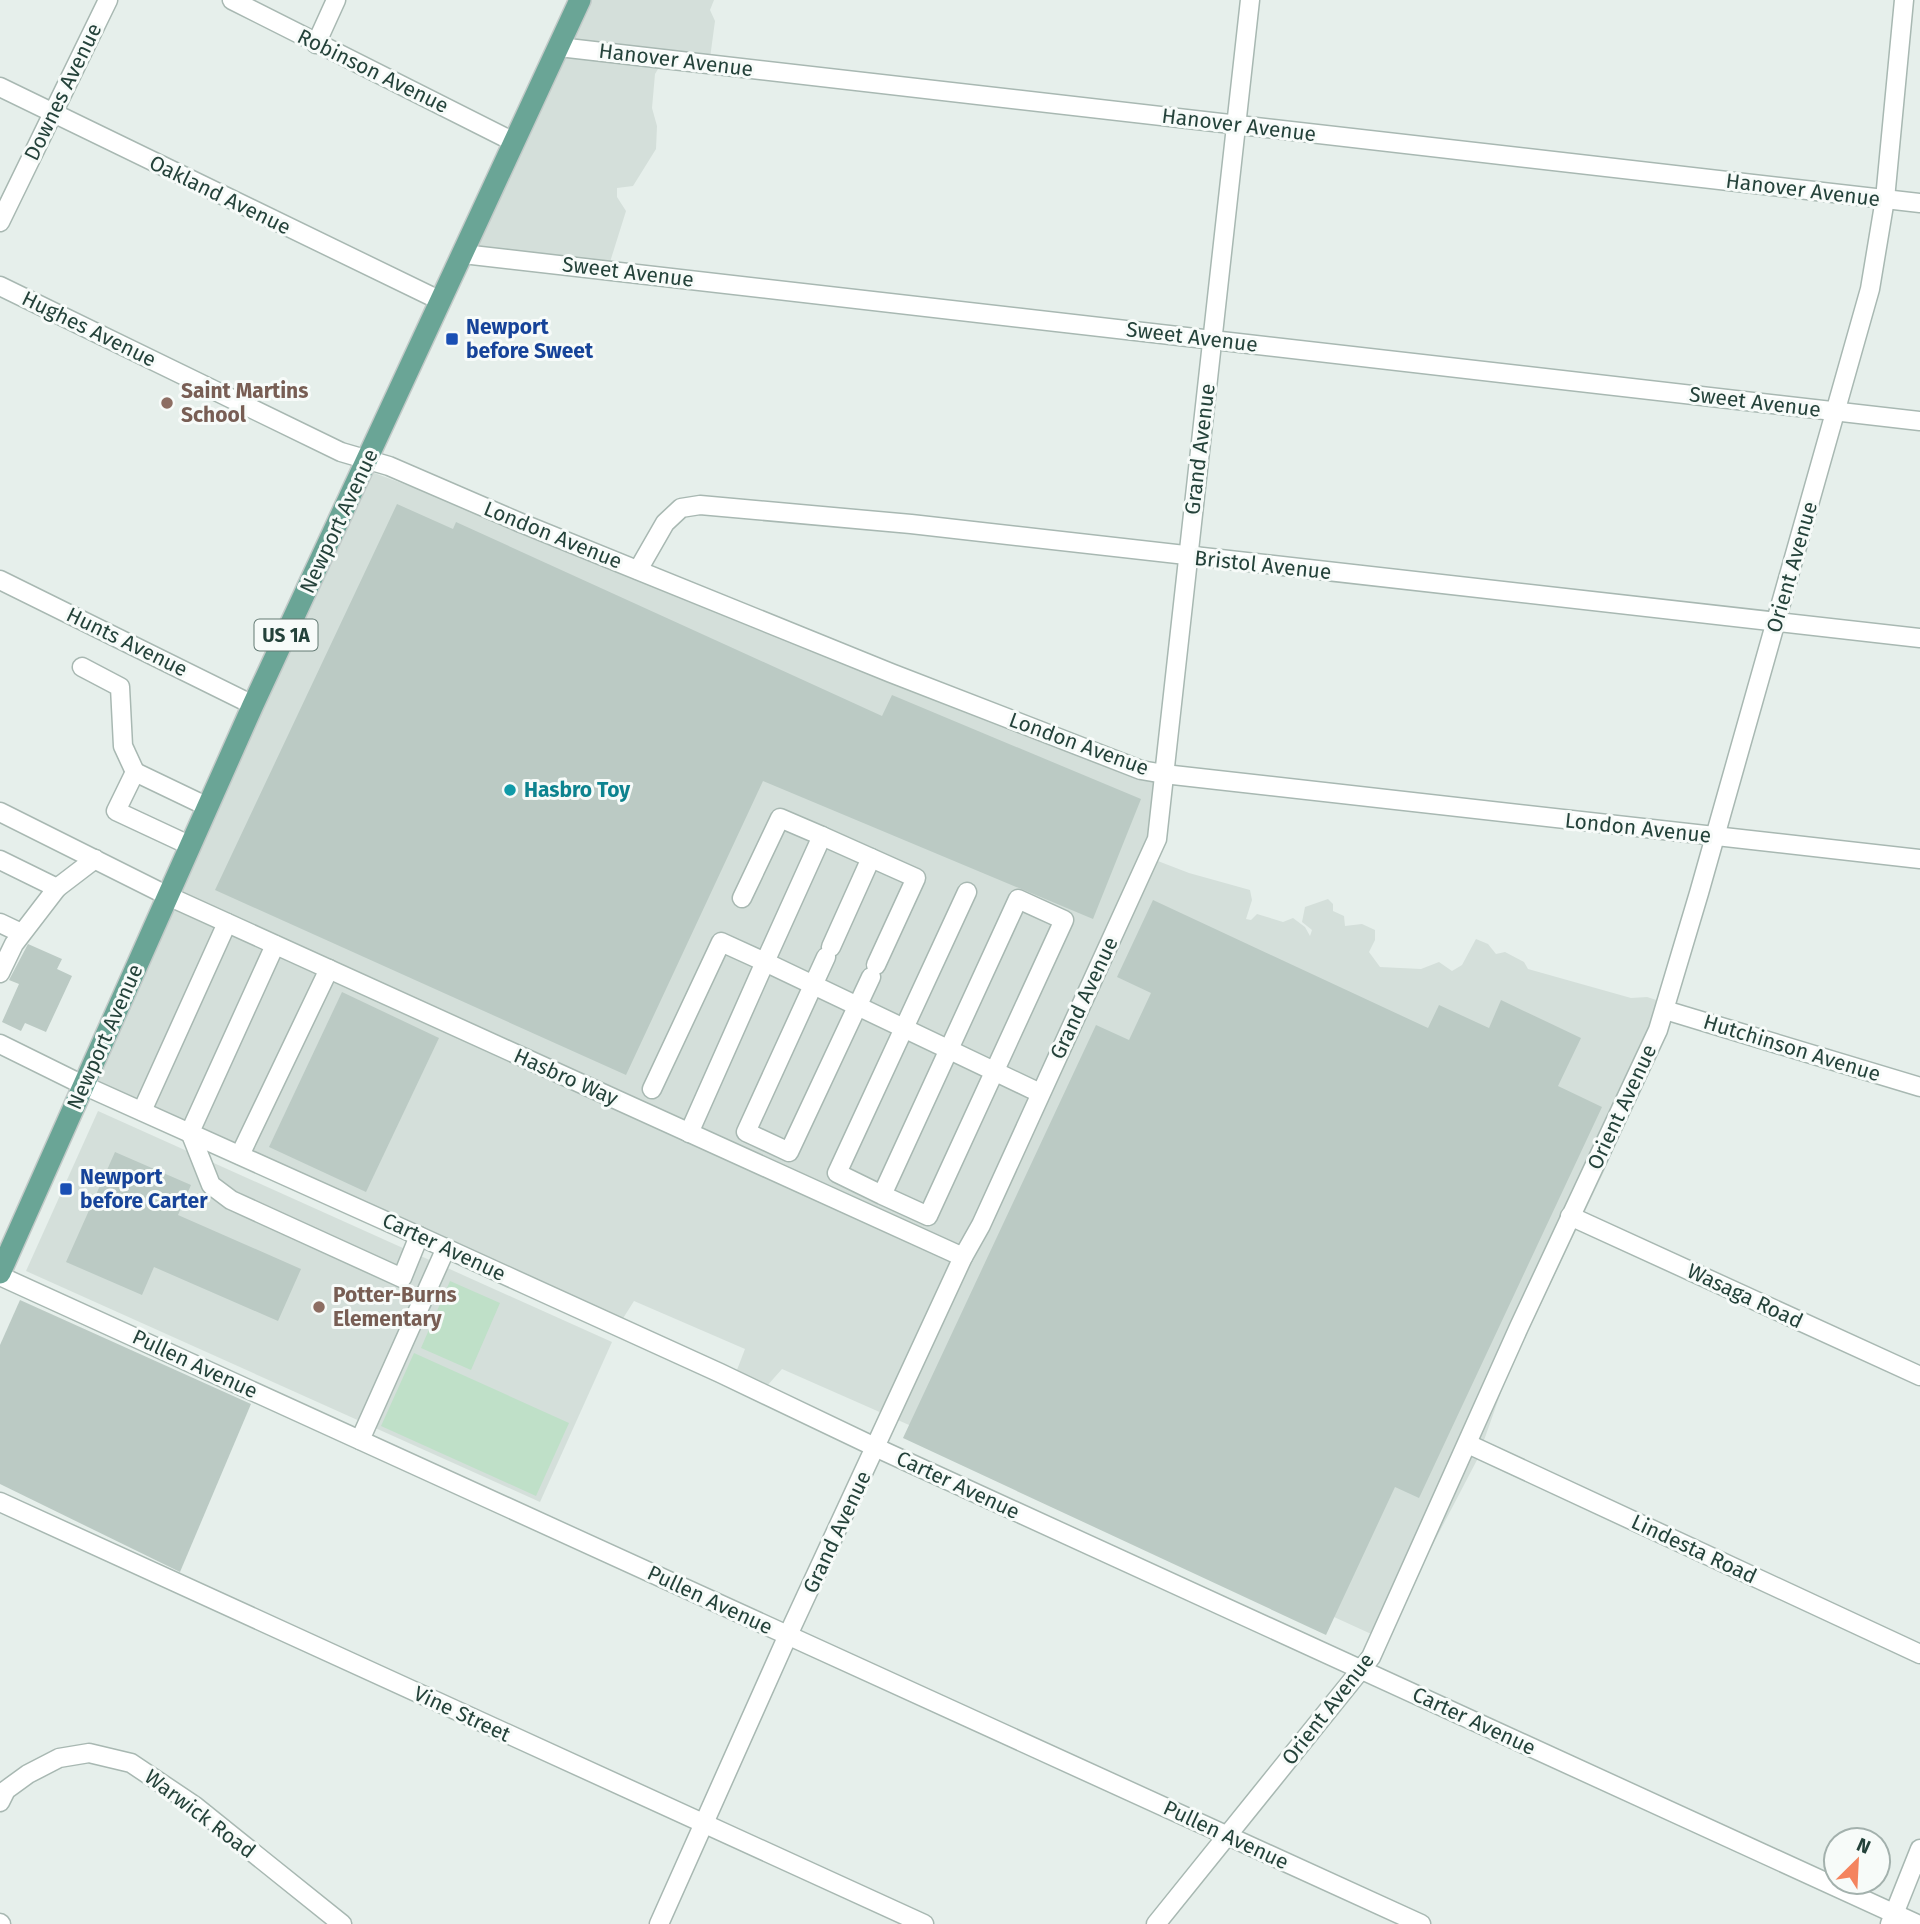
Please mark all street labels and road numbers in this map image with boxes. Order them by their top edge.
street label: Downes Avenue [19,19,107,165]
street label: Robinson Avenue [293,23,453,119]
street label: Hanover Avenue [597,38,755,82]
street label: Hanover Avenue [1160,103,1318,147]
street label: Oakland Avenue [145,150,295,240]
street label: Hanover Avenue [1724,168,1882,212]
street label: Sweet Avenue [561,251,695,293]
street label: Hughes Avenue [18,285,160,373]
street label: Sweet Avenue [1125,316,1259,358]
street label: Sweet Avenue [1688,381,1822,423]
street label: Grand Avenue [1179,382,1221,516]
street label: Newport Avenue [294,445,384,597]
street label: London Avenue [480,495,626,575]
street label: Orient Avenue [1761,498,1823,636]
street label: Bristol Avenue [1193,545,1333,585]
street label: Hunts Avenue [62,601,192,683]
road number: US 1A [254,620,318,650]
street label: London Avenue [1006,707,1152,781]
street label: London Avenue [1564,807,1712,849]
street label: Grand Avenue [1044,933,1124,1063]
street label: Newport Avenue [61,960,149,1114]
street label: Hutchinson Avenue [1700,1009,1884,1087]
street label: Orient Avenue [1582,1040,1662,1174]
street label: Hasbro Way [510,1042,623,1112]
street label: Carter Avenue [378,1207,510,1287]
street label: Wasaga Road [1683,1258,1807,1334]
street label: Pullen Avenue [128,1324,262,1404]
street label: Carter Avenue [892,1445,1024,1525]
street label: Grand Avenue [797,1467,877,1597]
street label: Lindesta Road [1627,1509,1761,1589]
street label: Pullen Avenue [643,1560,777,1640]
street label: Orient Avenue [1276,1648,1380,1770]
street label: Vine Street [409,1680,515,1748]
street label: Carter Avenue [1408,1681,1540,1761]
street label: Warwick Road [139,1764,261,1864]
street label: Pullen Avenue [1159,1795,1293,1875]

